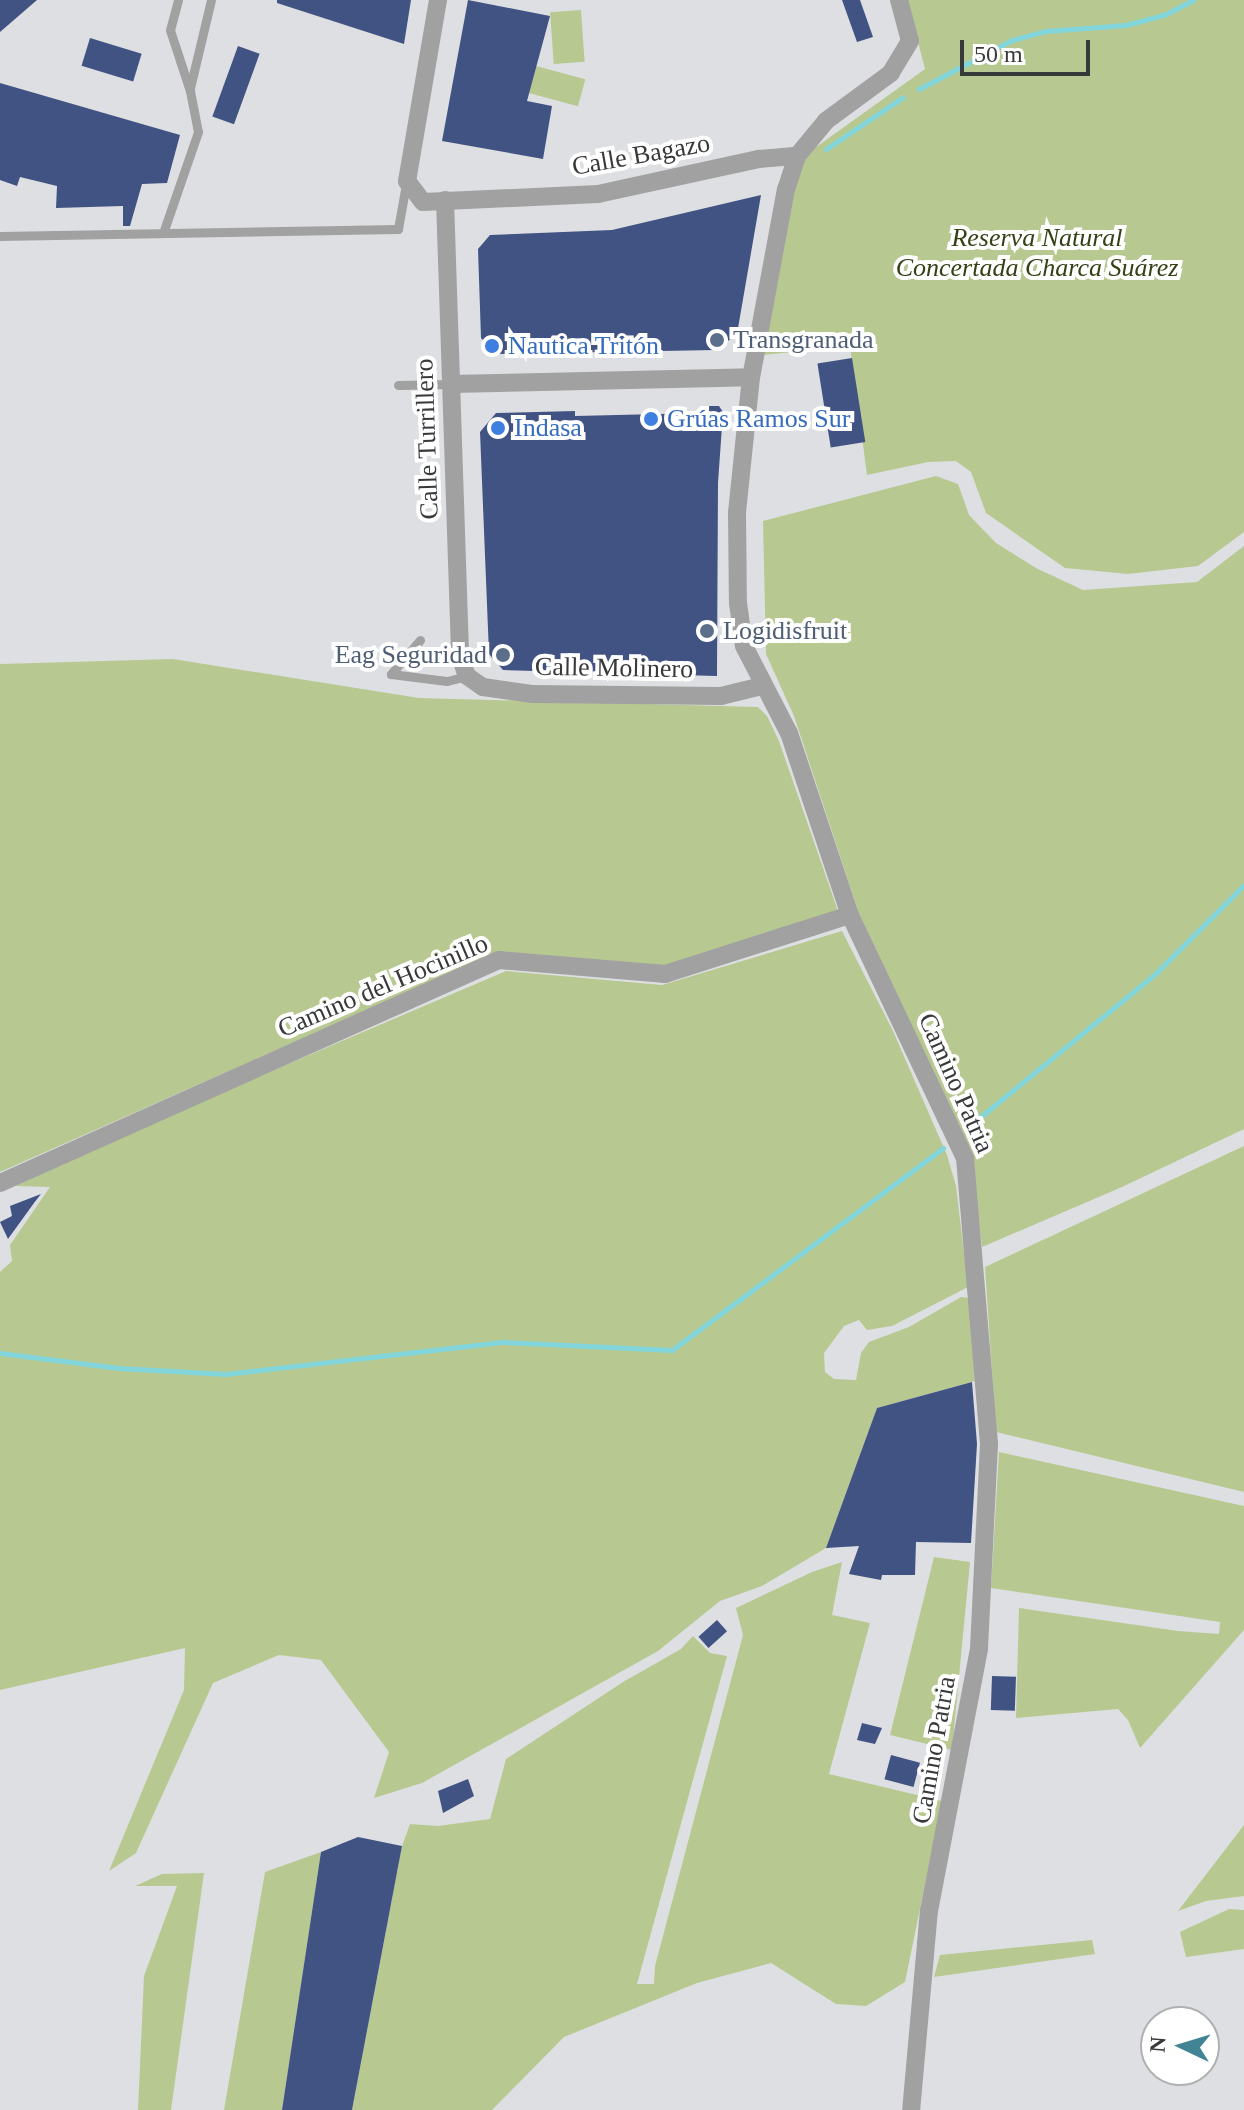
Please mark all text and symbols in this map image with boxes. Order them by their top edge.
scale bar [964,24,1094,74]
text: 50 m [974,41,1023,67]
street label: Calle Bagazo [570,128,712,182]
park label: Reserva Natural Concertada Charca Suárez [896,222,1178,284]
place label: Transgranada [733,324,874,356]
place label: Nautica Tritón [508,330,659,362]
marker: Transgranada [708,331,726,349]
marker: Nautica Tritón [483,337,501,355]
street label: Calle Turrillero [409,358,445,520]
place label: Grúas Ramos Sur [667,403,850,435]
marker: Grúas Ramos Sur [642,410,660,428]
place label: Indasa [514,412,582,444]
marker: Indasa [489,419,507,437]
place label: Logidisfruit [723,615,847,647]
marker: Logidisfruit [698,622,716,640]
place label: Eag Seguridad [335,639,487,671]
marker: Eag Seguridad [494,646,512,664]
street label: Calle Molinero [535,651,693,685]
street label: Camino del Hocinillo [273,928,493,1044]
street label: Camino Patria [911,1008,1001,1158]
street label: Camino Patria [906,1674,962,1826]
north arrow [1140,2006,1220,2086]
text: N [1145,2036,1171,2053]

